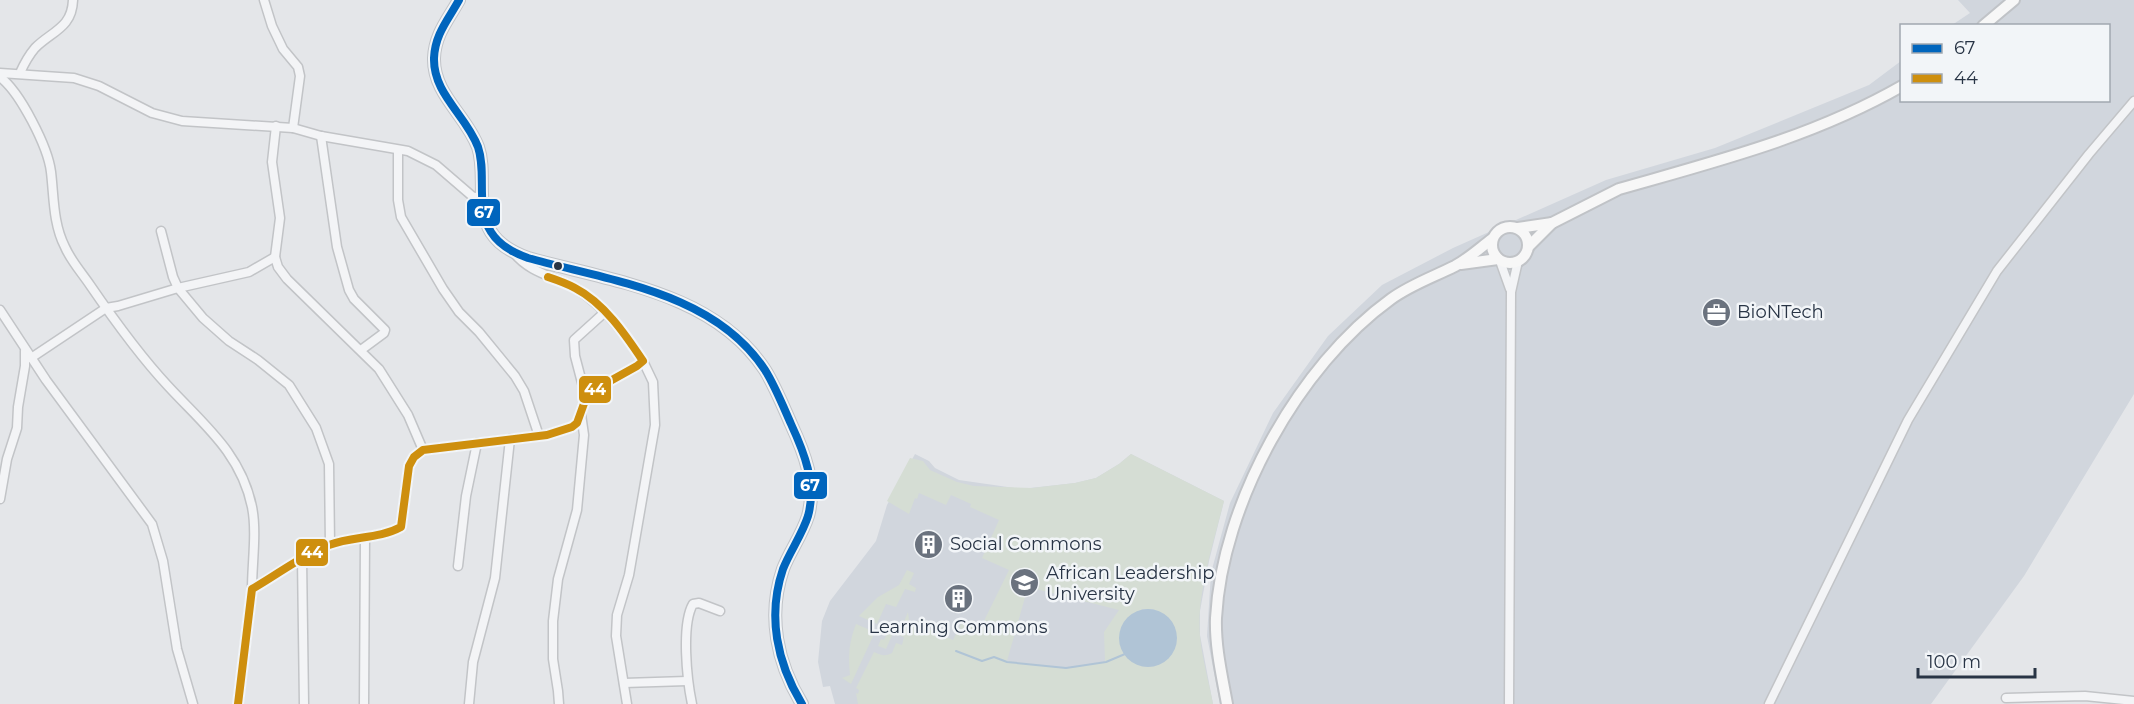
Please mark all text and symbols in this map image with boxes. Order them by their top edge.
legend [1900,24,2110,102]
text: 67 [1954,37,1975,59]
text: 44 [1954,67,1978,89]
line badge: 67 [466,198,501,227]
text: 67 [474,203,494,222]
unlabelled marker [552,260,564,272]
office icon: BioNTech [1700,296,1732,328]
place label: BioNTech [1737,301,1824,323]
line badge: 44 [578,375,612,404]
text: 44 [584,380,606,399]
line badge: 67 [793,471,828,500]
text: 67 [800,476,820,495]
building icon: Social Commons [913,528,945,560]
place label: Social Commons [950,533,1102,555]
line badge: 44 [295,538,329,567]
text: 44 [301,543,323,562]
place label: African Leadership University [1046,562,1215,605]
school or university icon: African Leadership University [1009,567,1041,599]
building icon: Learning Commons [942,582,974,614]
place label: Learning Commons [868,616,1048,638]
scale bar [1918,641,2035,679]
text: 100 m [1927,651,1981,673]

